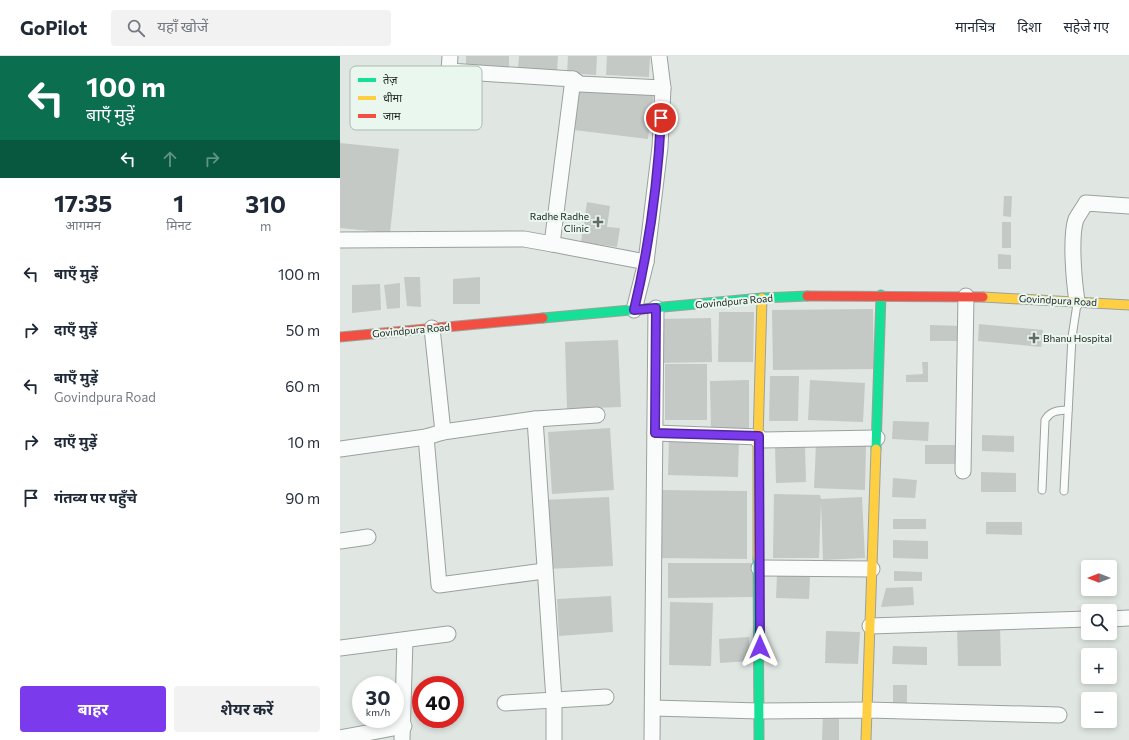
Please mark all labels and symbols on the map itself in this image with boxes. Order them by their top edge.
legend [350,66,482,130]
text: तेज़ [383,73,398,86]
text: धीमा [383,91,402,104]
pin [644,101,678,135]
text: जाम [383,109,401,122]
place label: Radhe Radhe Clinic [530,210,589,234]
marker: Radhe Radhe Clinic [592,216,604,228]
street label: Govindpura Road [695,292,774,310]
street label: Govindpura Road [1019,292,1098,308]
street label: Govindpura Road [372,321,451,339]
marker: Bhanu Hospital [1028,332,1040,344]
place label: Bhanu Hospital [1043,332,1112,344]
north arrow [1081,560,1117,596]
position arrow [739,626,781,668]
speed limit sign: 40 [412,676,464,728]

